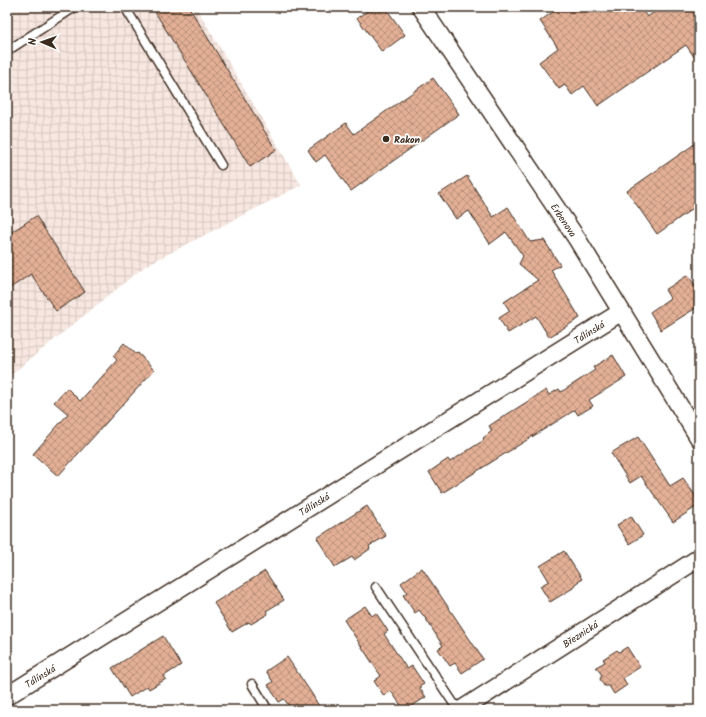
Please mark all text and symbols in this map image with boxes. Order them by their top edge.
north arrow [22,22,62,62]
text: N [24,38,42,45]
place label: Rakon [394,132,421,148]
marker: Rakon [381,134,391,144]
street label: Erbenova [546,200,581,241]
street label: Tálínská [571,316,609,349]
street label: Tálínská [296,488,334,521]
street label: Březnická [559,617,603,652]
street label: Tálínská [22,660,60,693]

